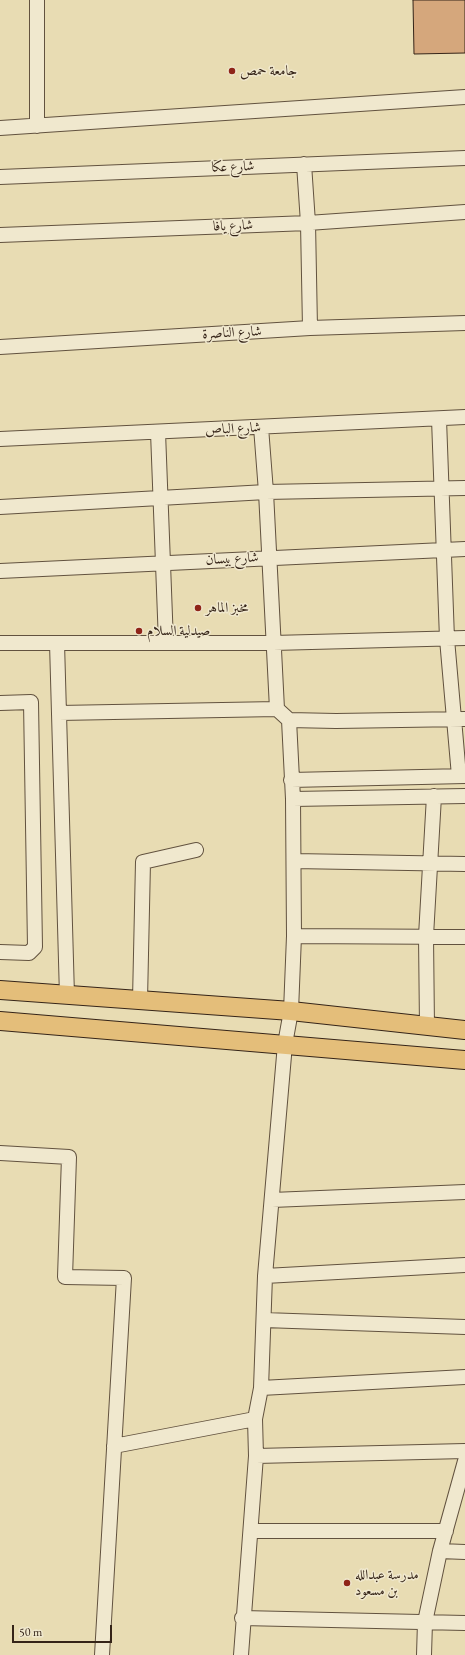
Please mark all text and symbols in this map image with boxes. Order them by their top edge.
place label: جامعة حمص [240,63,297,79]
marker: جامعة حمص [227,66,237,76]
street label: شارع عكا [211,158,255,176]
street label: شارع يافا [213,217,253,235]
street label: شارع الناصرة [202,323,262,343]
street label: شارع الباص [205,419,261,439]
street label: شارع بيسان [205,549,259,569]
place label: مخبز الماهر [206,600,249,616]
marker: مخبز الماهر [193,603,203,613]
place label: صيدلية السلام [147,623,210,639]
marker: صيدلية السلام [134,626,144,636]
place label: مدرسة عبدالله بن مسعود [355,1567,419,1600]
marker: مدرسة عبدالله بن مسعود [342,1578,352,1588]
scale bar [14,1617,114,1643]
text: 50 m [19,1624,42,1640]

